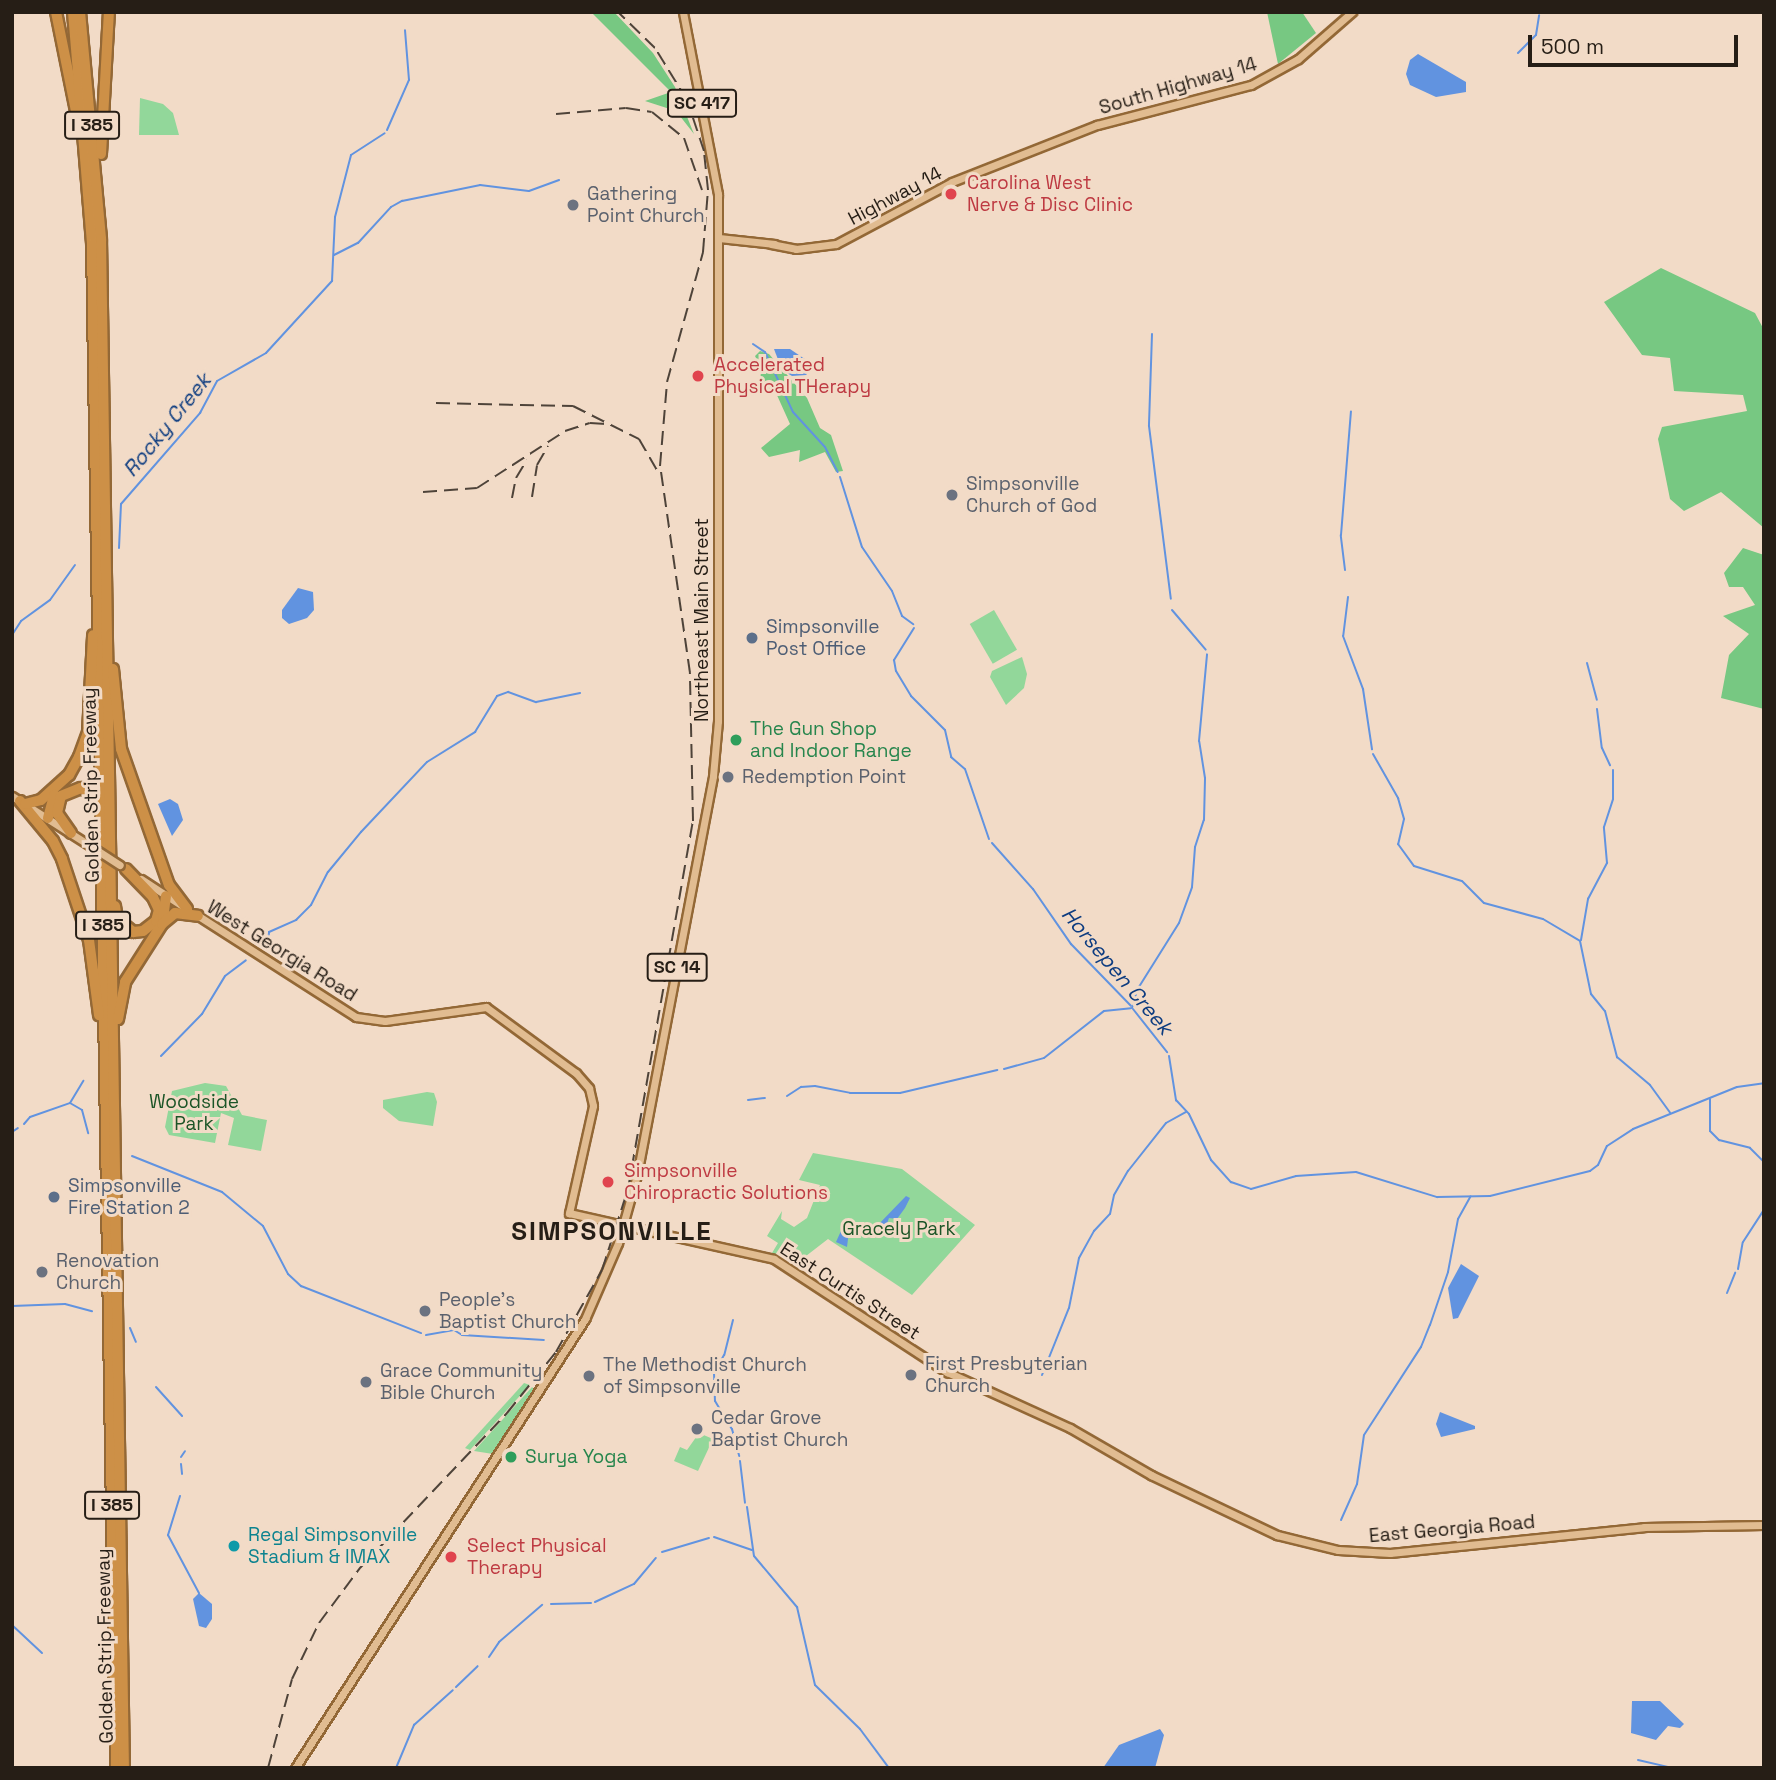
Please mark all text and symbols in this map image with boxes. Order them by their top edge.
scale bar [1531,21,1741,65]
text: 500 m [1541,33,1604,60]
street label: South Highway 14 [1096,53,1260,119]
road number: SC 417 [667,88,737,118]
road number: I 385 [64,110,120,140]
street label: Highway 14 [844,162,946,230]
place label: Carolina West Nerve & Disc Clinic [967,172,1133,216]
place label: Gathering Point Church [587,183,705,227]
marker: Carolina West Nerve & Disc Clinic [941,184,961,204]
marker: Gathering Point Church [565,197,581,213]
place label: Accelerated Physical THerapy [714,354,872,398]
marker: Accelerated Physical THerapy [688,366,708,386]
water label: Rocky Creek [118,368,216,482]
place label: Simpsonville Church of God [966,473,1097,517]
marker: Simpsonville Church of God [944,487,960,503]
street label: Northeast Main Street [691,518,713,722]
place label: Simpsonville Post Office [766,616,879,660]
marker: Simpsonville Post Office [744,630,760,646]
street label: Golden Strip Freeway [78,687,104,883]
place label: The Gun Shop and Indoor Range [750,718,912,762]
marker: The Gun Shop and Indoor Range [728,732,744,748]
place label: Redemption Point [742,766,906,788]
marker: Redemption Point [720,769,736,785]
street label: West Georgia Road [203,896,361,1006]
water label: Horsepen Creek [1056,902,1178,1040]
road number: I 385 [75,910,131,940]
road number: SC 14 [646,952,708,982]
park label: Woodside Park [149,1091,239,1135]
place label: Simpsonville Chiropractic Solutions [624,1160,828,1204]
marker: Simpsonville Chiropractic Solutions [598,1172,618,1192]
place label: Simpsonville Fire Station 2 [68,1175,190,1219]
marker: Simpsonville Fire Station 2 [46,1189,62,1205]
district label: SIMPSONVILLE [513,1216,711,1248]
park label: Gracely Park [842,1218,956,1240]
street label: East Curtis Street [776,1237,924,1345]
place label: Renovation Church [56,1250,159,1294]
marker: Renovation Church [34,1264,50,1280]
place label: People's Baptist Church [439,1289,576,1333]
marker: People's Baptist Church [417,1303,433,1319]
place label: First Presbyterian Church [925,1353,1088,1397]
place label: The Methodist Church of Simpsonville [603,1354,807,1398]
place label: Grace Community Bible Church [380,1360,542,1404]
marker: First Presbyterian Church [903,1367,919,1383]
marker: The Methodist Church of Simpsonville [581,1368,597,1384]
marker: Grace Community Bible Church [358,1374,374,1390]
place label: Cedar Grove Baptist Church [711,1407,848,1451]
marker: Cedar Grove Baptist Church [689,1421,705,1437]
place label: Surya Yoga [525,1446,628,1468]
marker: Surya Yoga [503,1449,519,1465]
road number: I 385 [84,1490,140,1520]
street label: East Georgia Road [1368,1510,1536,1548]
place label: Regal Simpsonville Stadium & IMAX [248,1524,417,1568]
place label: Select Physical Therapy [467,1535,607,1579]
marker: Regal Simpsonville Stadium & IMAX [226,1538,242,1554]
marker: Select Physical Therapy [441,1547,461,1567]
street label: Golden Strip Freeway [92,1548,118,1744]

